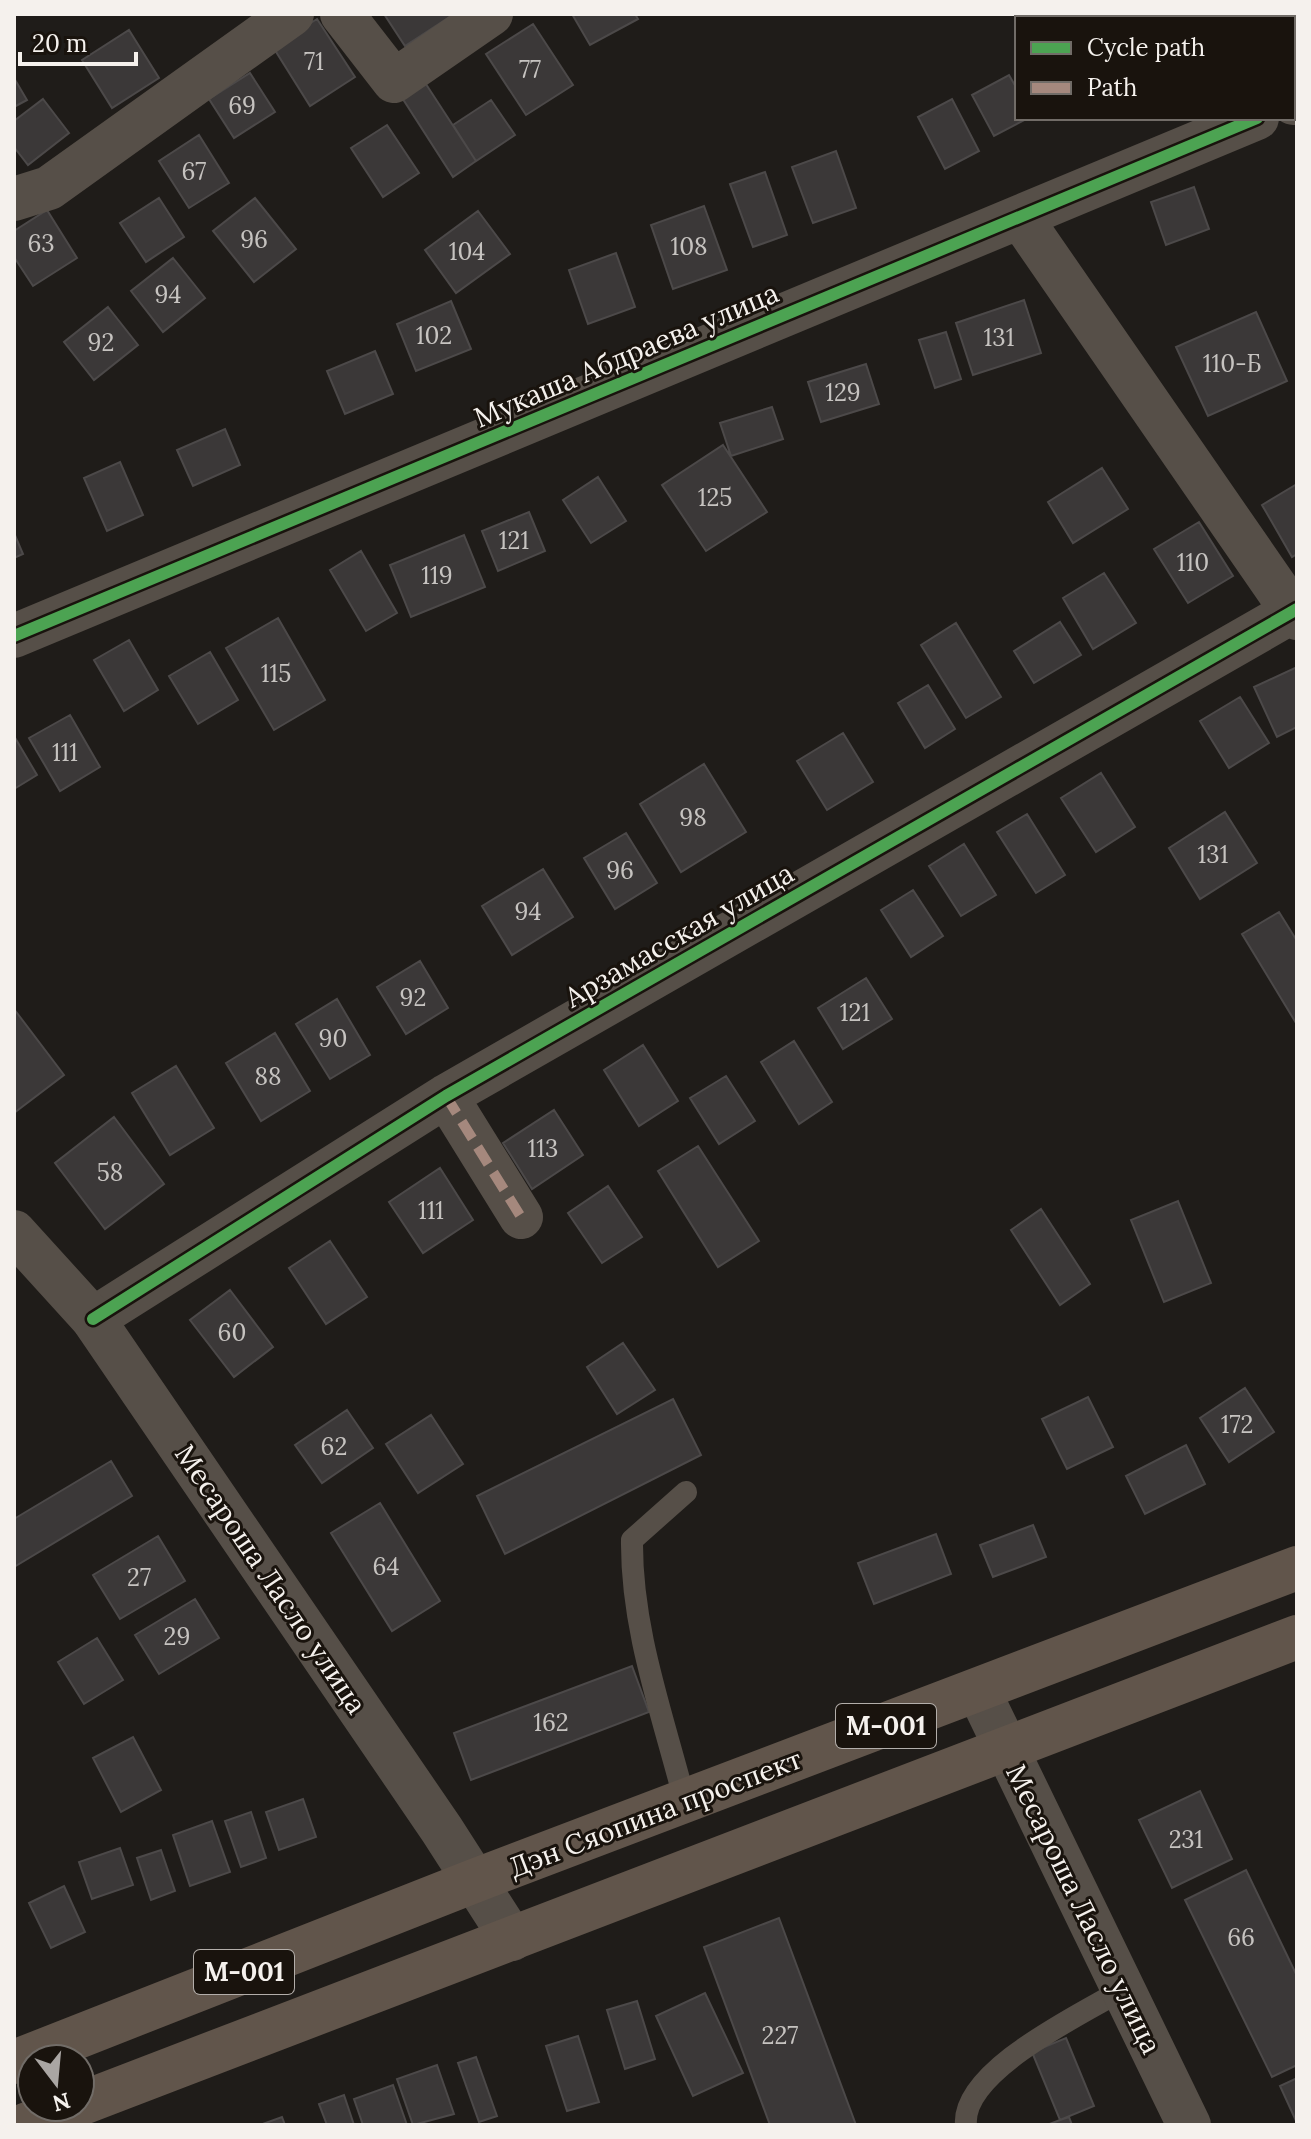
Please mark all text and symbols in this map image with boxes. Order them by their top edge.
scale bar [20,16,136,66]
legend [1015,16,1295,120]
text: 20 m [32,28,88,59]
text: Cycle path [1087,32,1205,63]
house number: 71 [304,46,324,77]
house number: 77 [519,54,541,85]
text: Path [1087,72,1137,103]
house number: 69 [228,90,256,121]
house number: 67 [182,156,206,187]
house number: 96 [240,224,268,255]
house number: 63 [27,228,55,259]
house number: 108 [670,231,708,262]
house number: 104 [449,236,485,267]
street label: Мукаша Абдраева улица [468,274,784,436]
house number: 94 [155,279,181,310]
house number: 102 [416,320,452,351]
house number: 131 [984,322,1014,353]
house number: 92 [88,327,114,358]
house number: 110-Б [1203,348,1261,379]
house number: 129 [825,377,861,408]
house number: 125 [698,482,732,513]
house number: 121 [499,525,529,556]
house number: 110 [1177,547,1209,578]
house number: 119 [421,560,453,591]
house number: 115 [261,658,291,689]
house number: 111 [52,737,78,768]
house number: 98 [679,802,707,833]
house number: 131 [1198,839,1228,870]
street label: Арзамасская улица [557,855,800,1016]
house number: 96 [606,855,634,886]
house number: 94 [515,896,541,927]
house number: 92 [400,982,426,1013]
house number: 121 [840,997,870,1028]
house number: 90 [319,1023,347,1054]
house number: 88 [255,1061,281,1092]
house number: 113 [528,1133,558,1164]
house number: 58 [97,1157,123,1188]
house number: 111 [418,1195,444,1226]
house number: 60 [218,1317,246,1348]
house number: 172 [1221,1409,1253,1440]
house number: 62 [321,1431,347,1462]
street label: Месароша Ласло улица [167,1437,375,1721]
house number: 64 [373,1551,399,1582]
house number: 27 [127,1562,151,1593]
house number: 29 [164,1621,190,1652]
road number: M-001 [836,1704,936,1748]
house number: 162 [533,1707,569,1738]
street label: Дэн Сяопина проспект [504,1740,807,1885]
street label: Месароша Ласло улица [998,1758,1170,2060]
house number: 231 [1169,1824,1203,1855]
house number: 66 [1227,1922,1255,1953]
road number: M-001 [194,1950,294,1994]
house number: 227 [762,2020,798,2051]
north arrow [16,2043,96,2123]
text: N [49,2086,74,2118]

